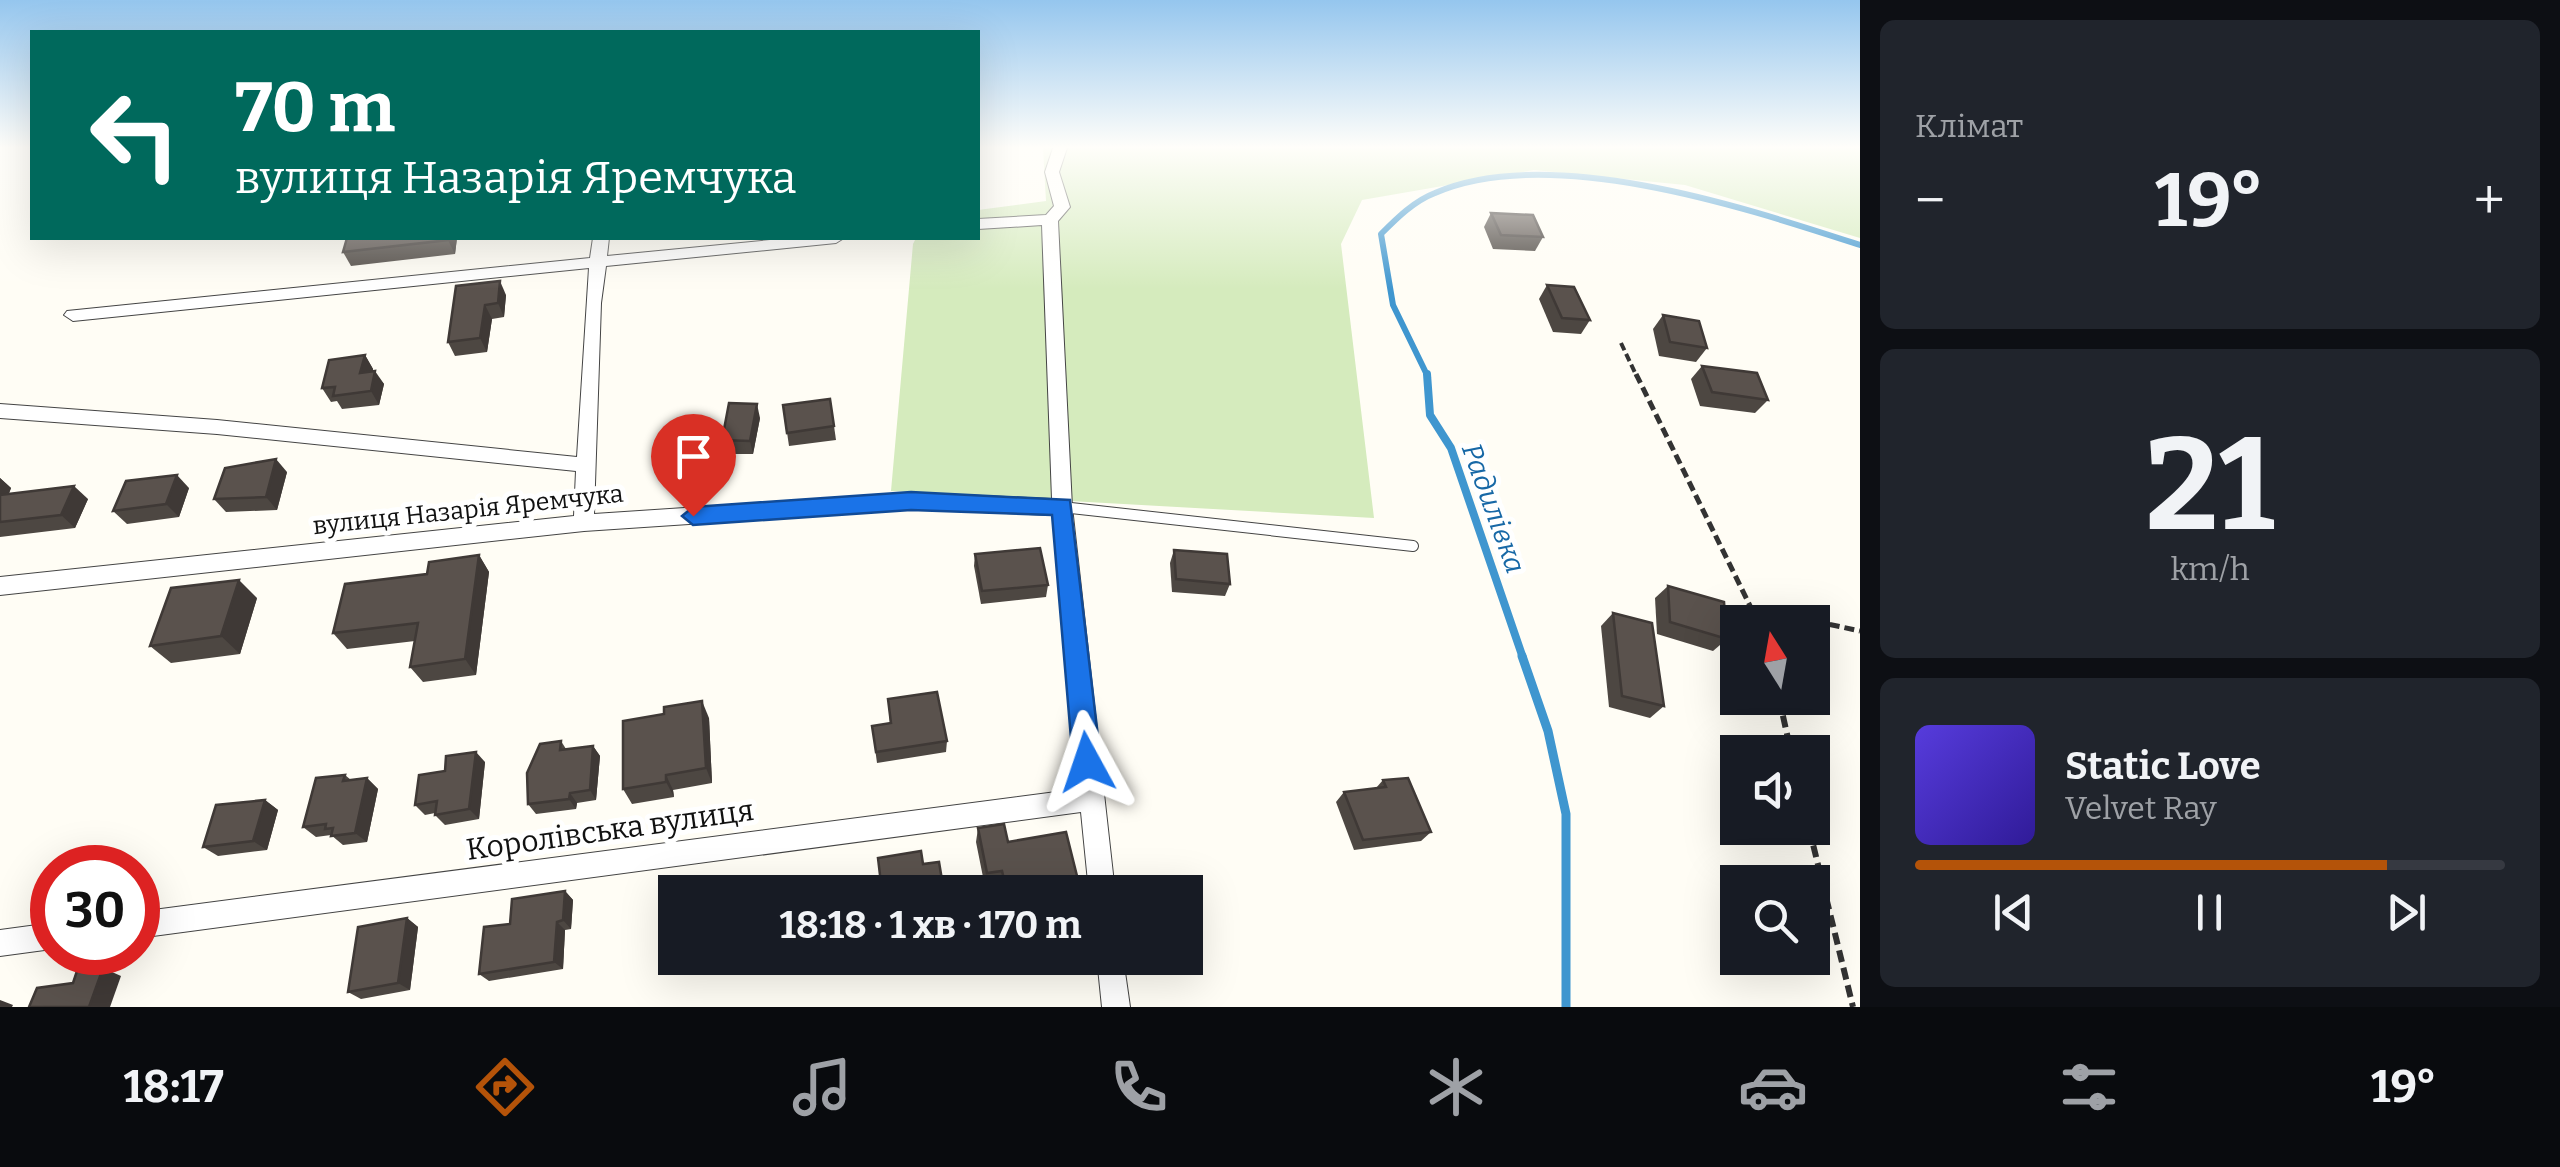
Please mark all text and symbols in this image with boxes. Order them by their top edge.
text: 70 m [235,66,395,150]
icon: left [70,70,200,200]
text: Клімат [1915,107,2023,145]
text: вулиця Назарія Яремчука [235,151,796,205]
text: 19° [2155,156,2264,246]
text: − [1915,168,1945,234]
text: + [2474,168,2505,234]
text: 21 [2145,407,2275,563]
pin [651,414,736,517]
icon: arrive [666,429,721,484]
water label: Радилівка [1455,439,1532,577]
street label: вулиця Назарія Яремчука [311,479,625,541]
text: km/h [2170,550,2250,588]
north arrow [1720,605,1830,715]
map controls [1720,605,1830,975]
position arrow [1035,710,1139,814]
button: sound [1720,735,1830,845]
text: Static Love [2065,743,2261,789]
text: Velvet Ray [2065,789,2217,827]
street label: Королівська вулиця [464,792,756,868]
speed limit sign: 30 [30,845,160,975]
button: search [1720,865,1830,975]
icon: previous [1986,885,2041,940]
icon: pause [2182,885,2237,940]
icon: next [2379,885,2434,940]
text: 18:18 · 1 хв · 170 m [780,902,1081,948]
icon: directions [470,1052,540,1122]
icon: music [787,1052,857,1122]
icon: phone [1104,1052,1174,1122]
icon: climate [1421,1052,1491,1122]
icon: car [1738,1052,1808,1122]
icon: filters [2054,1052,2124,1122]
text: 18:17 [123,1060,224,1114]
text: 19° [2371,1060,2437,1114]

